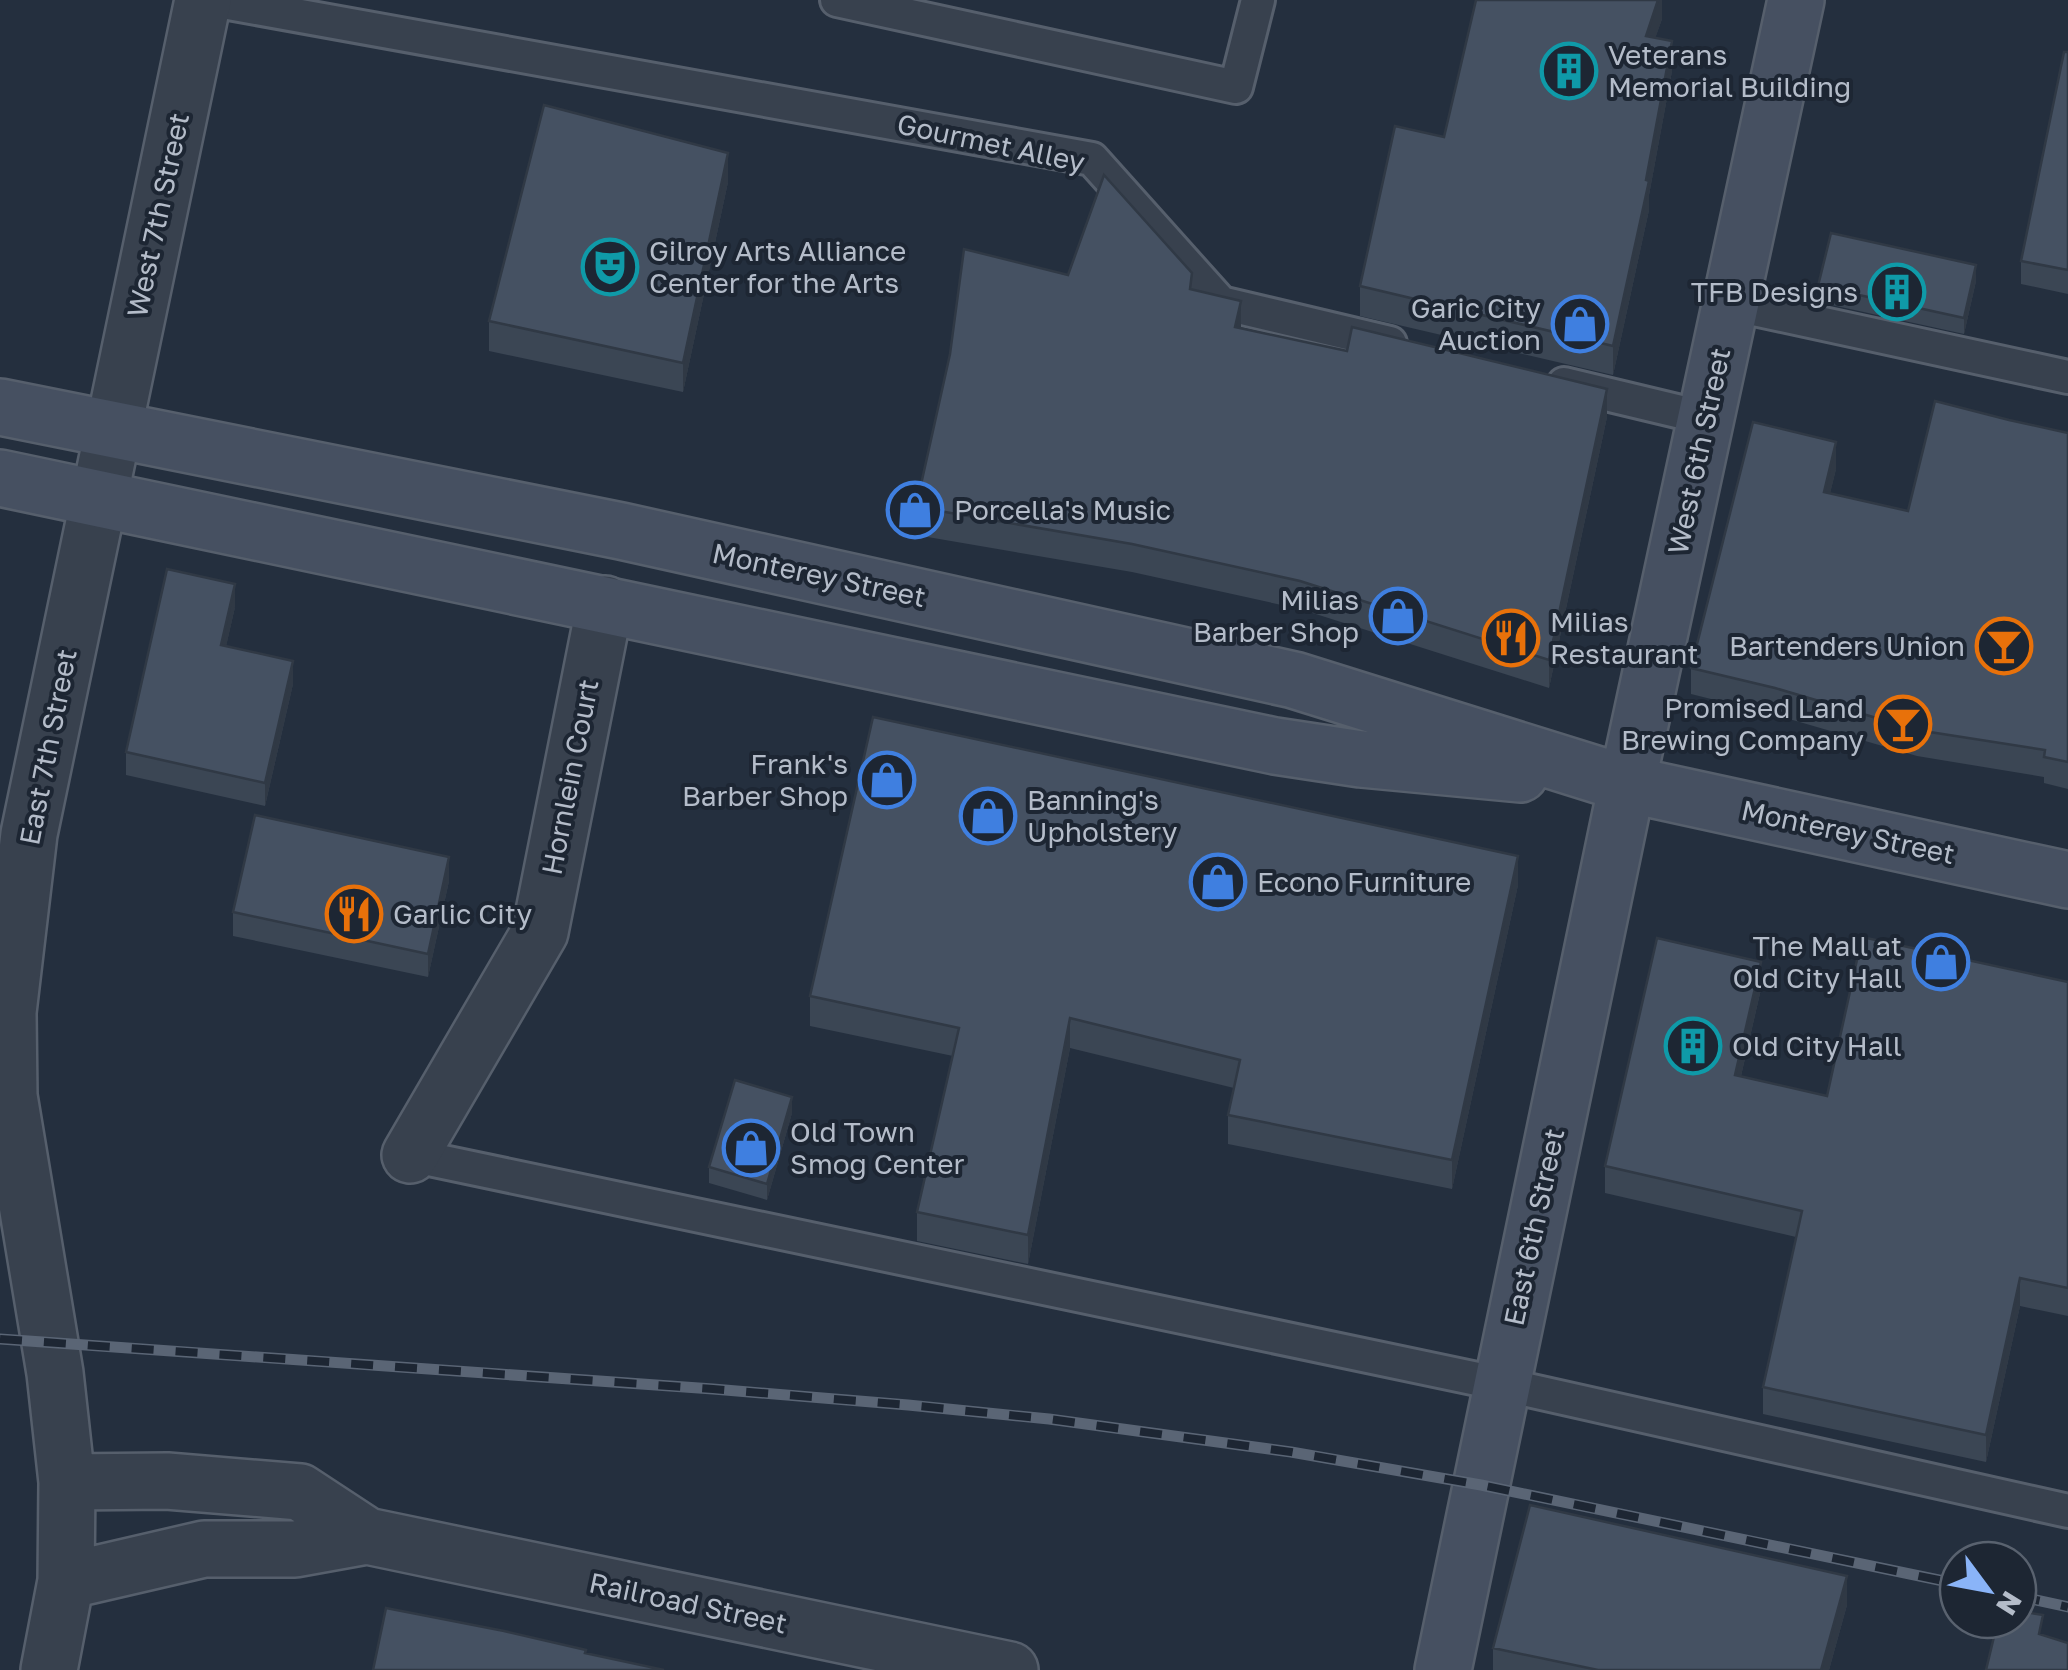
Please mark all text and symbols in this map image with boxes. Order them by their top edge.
place label: Veterans Memorial Building [1608,38,1851,103]
building icon: Veterans Memorial Building [1539,41,1599,101]
street label: Gourmet Alley [894,107,1088,179]
street label: West 7th Street [120,110,195,320]
place label: Gilroy Arts Alliance Center for the Arts [649,234,906,299]
theatre icon: Gilroy Arts Alliance Center for the Arts [580,237,640,297]
building icon: TFB Designs [1867,262,1927,322]
place label: TFB Designs [1691,275,1858,308]
place label: Garic City Auction [1411,291,1541,356]
shop icon: Garic City Auction [1550,294,1610,354]
street label: West 6th Street [1661,345,1737,557]
shop icon: Porcella's Music [885,480,945,540]
place label: Porcella's Music [954,493,1171,526]
street label: Monterey Street [709,536,929,613]
place label: Milias Barber Shop [1193,583,1359,648]
shop icon: Milias Barber Shop [1368,586,1428,646]
place label: Milias Restaurant [1550,605,1698,670]
restaurant icon: Milias Restaurant [1481,608,1541,668]
bar icon: Bartenders Union [1974,616,2034,676]
place label: Bartenders Union [1729,629,1965,662]
street label: East 7th Street [12,646,83,848]
street label: Hornlein Court [534,676,605,877]
place label: Promised Land Brewing Company [1621,691,1864,756]
bar icon: Promised Land Brewing Company [1873,694,1933,754]
place label: Frank's Barber Shop [682,747,848,812]
shop icon: Frank's Barber Shop [857,750,917,810]
place label: Banning's Upholstery [1027,783,1178,848]
shop icon: Banning's Upholstery [958,786,1018,846]
street label: Monterey Street [1738,793,1958,870]
shop icon: Econo Furniture [1188,852,1248,912]
place label: Econo Furniture [1257,865,1471,898]
restaurant icon: Garlic City [324,884,384,944]
place label: Garlic City [393,897,533,930]
place label: The Mall at Old City Hall [1732,929,1902,994]
shop icon: The Mall at Old City Hall [1911,932,1971,992]
building icon: Old City Hall [1663,1016,1723,1076]
place label: Old City Hall [1732,1029,1902,1062]
place label: Old Town Smog Center [790,1115,964,1180]
shop icon: Old Town Smog Center [721,1118,781,1178]
street label: East 6th Street [1496,1125,1571,1329]
north arrow [1938,1540,2038,1640]
street label: Railroad Street [586,1565,790,1640]
text: N [1990,1586,2029,1621]

